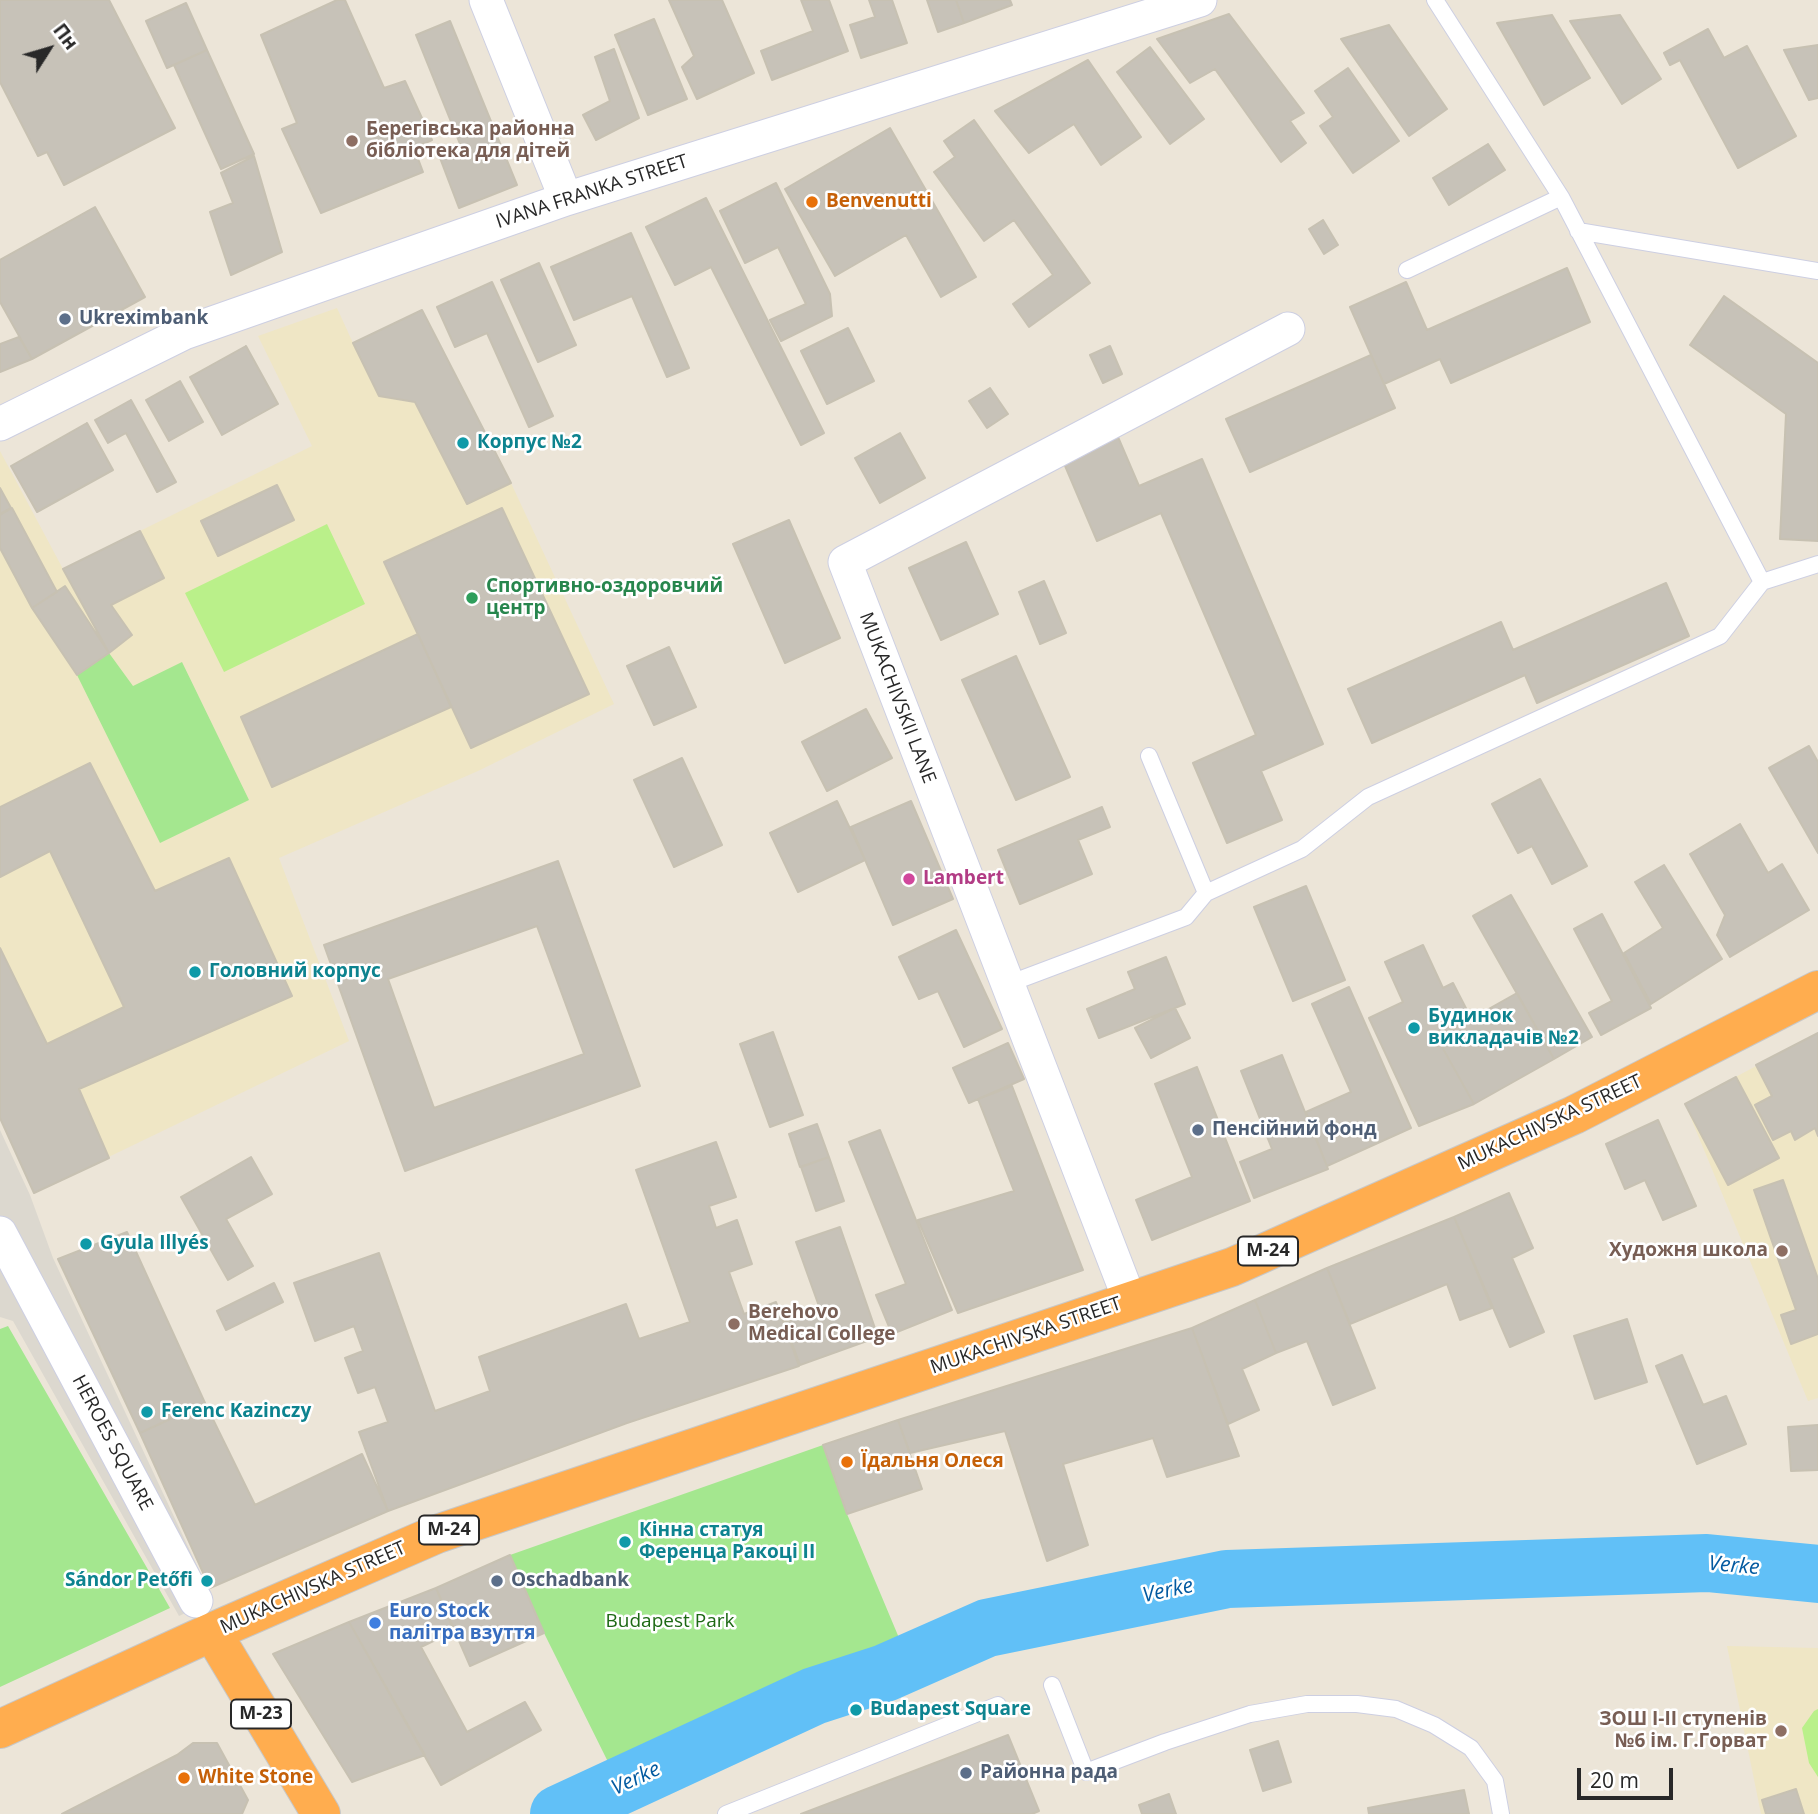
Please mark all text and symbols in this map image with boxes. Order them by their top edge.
north arrow [14,14,84,84]
text: Пн [47,18,84,55]
place label: Берегівська районна бібліотека для дітей [366,119,575,163]
marker: Берегівська районна бібліотека для дітей [344,133,360,149]
street label: IVANA FRANKA STREET [493,150,691,234]
place label: Benvenutti [826,191,932,213]
marker: Benvenutti [804,194,820,210]
place label: Ukreximbank [79,308,208,330]
marker: Ukreximbank [57,311,73,327]
place label: Корпус №2 [477,432,582,454]
marker: Корпус №2 [455,435,471,451]
place label: Спортивно-оздоровчий центр [486,576,723,620]
marker: Спортивно-оздоровчий центр [464,590,480,606]
street label: MUKACHIVSKII LANE [854,609,940,787]
place label: Lambert [923,868,1004,890]
marker: Lambert [901,871,917,887]
place label: Головний корпус [209,961,381,983]
marker: Головний корпус [187,964,203,980]
place label: Будинок викладачів №2 [1428,1006,1579,1050]
marker: Будинок викладачів №2 [1406,1020,1422,1036]
street label: MUKACHIVSKA STREET [1454,1070,1646,1176]
place label: Пенсійний фонд [1212,1119,1377,1141]
marker: Пенсійний фонд [1190,1122,1206,1138]
place label: Gyula Illyés [100,1233,209,1255]
marker: Gyula Illyés [78,1236,94,1252]
road number: М-24 [1238,1236,1298,1266]
place label: Художня школа [1609,1240,1768,1262]
marker: Художня школа [1774,1243,1790,1259]
street label: MUKACHIVSKA STREET [928,1293,1124,1379]
place label: Berehovo Medical College [748,1302,896,1346]
marker: Berehovo Medical College [726,1316,742,1332]
street label: HEROES SQUARE [67,1371,157,1515]
place label: Ferenc Kazinczy [161,1401,311,1423]
marker: Ferenc Kazinczy [139,1404,155,1420]
place label: Їдальня Олеся [861,1451,1004,1473]
marker: Їдальня Олеся [839,1454,855,1470]
road number: М-24 [419,1516,479,1545]
place label: Кінна статуя Ференца Ракоці II [639,1520,815,1564]
marker: Кінна статуя Ференца Ракоці II [617,1534,633,1550]
street label: MUKACHIVSKA STREET [217,1537,409,1639]
water label: Verke [1707,1551,1761,1581]
place label: Sándor Petőfi [65,1570,193,1592]
place label: Oschadbank [511,1570,629,1592]
marker: Sándor Petőfi [199,1573,215,1589]
marker: Oschadbank [489,1573,505,1589]
water label: Verke [1140,1573,1196,1609]
place label: Euro Stock палітра взуття [389,1601,535,1645]
park label: Budapest Park [606,1611,734,1633]
marker: Euro Stock палітра взуття [367,1615,383,1631]
place label: Budapest Square [870,1699,1031,1721]
road number: М-23 [231,1700,291,1728]
marker: Budapest Square [848,1702,864,1718]
place label: ЗОШ І-ІІ ступенів №6 ім. Г.Горват [1599,1709,1767,1753]
marker: ЗОШ І-ІІ ступенів №6 ім. Г.Горват [1773,1723,1789,1739]
scale bar [1580,1755,1676,1799]
water label: Verke [608,1757,664,1801]
place label: Районна рада [980,1762,1118,1784]
marker: Районна рада [958,1765,974,1781]
text: 20 m [1590,1766,1639,1794]
place label: White Stone [198,1767,313,1789]
marker: White Stone [176,1770,192,1786]

